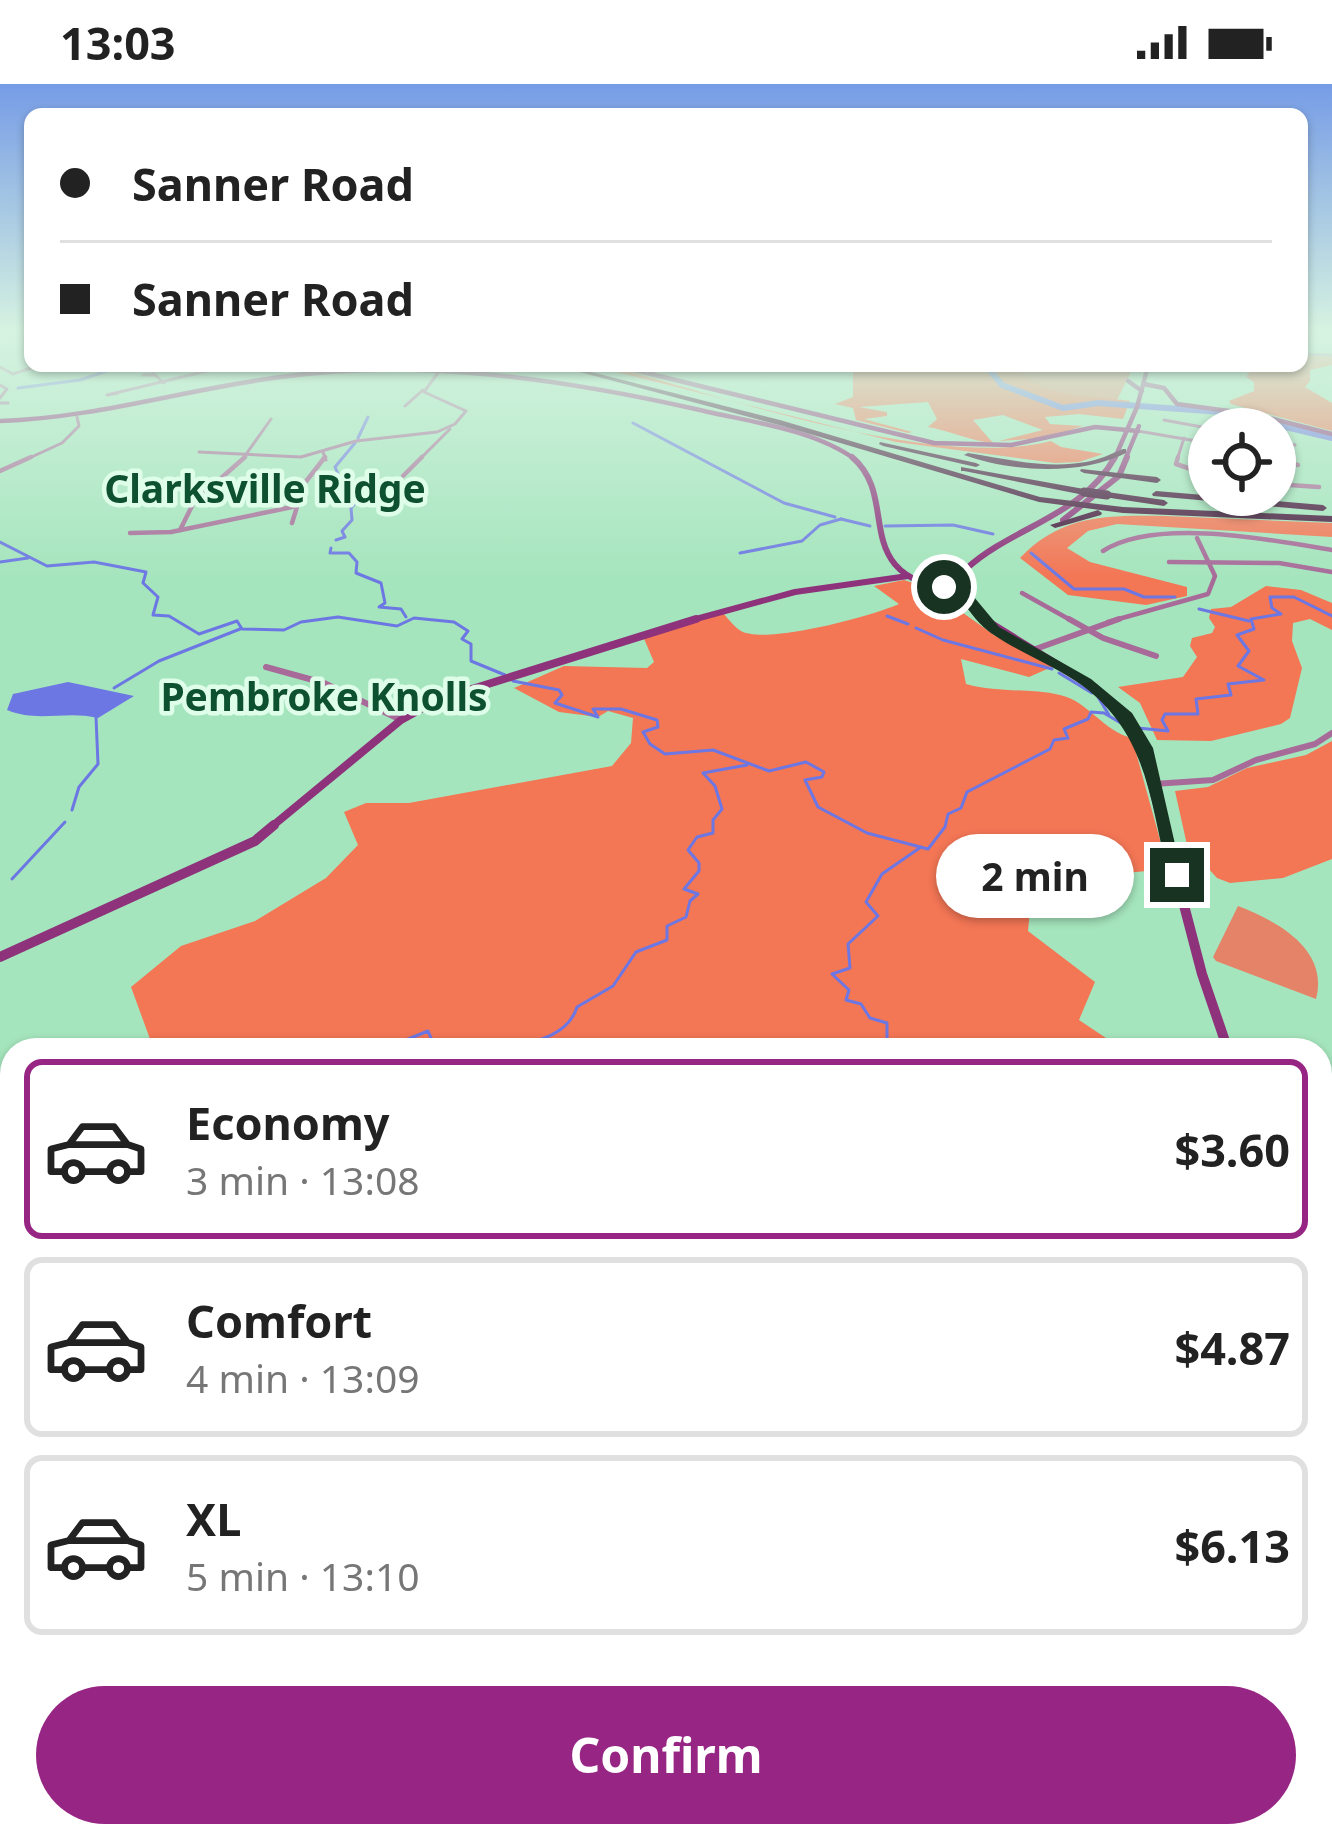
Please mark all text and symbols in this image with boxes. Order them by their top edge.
text: 13:03 [60,12,176,73]
text: Sanner Road [132,153,414,214]
text: Sanner Road [132,268,414,329]
map controls [1188,408,1296,516]
button: locate [1188,408,1296,516]
district label: Clarksville Ridge [104,461,426,514]
route start [917,560,971,614]
district label: Pembroke Knolls [160,669,488,722]
callout: 2 min [937,833,1135,917]
route end [1150,848,1204,902]
text: 2 min [981,849,1089,902]
text: Economy [186,1092,390,1153]
icon: car [42,1095,150,1203]
text: $3.60 [1174,1119,1290,1180]
text: 3 min · 13:08 [186,1153,420,1206]
text: Comfort [186,1290,372,1351]
icon: car [42,1293,150,1401]
text: $4.87 [1174,1317,1290,1378]
text: 4 min · 13:09 [186,1351,420,1404]
text: XL [186,1488,241,1549]
icon: car [42,1491,150,1599]
text: $6.13 [1174,1515,1290,1576]
text: 5 min · 13:10 [186,1549,420,1602]
button: Confirm [36,1686,1296,1824]

